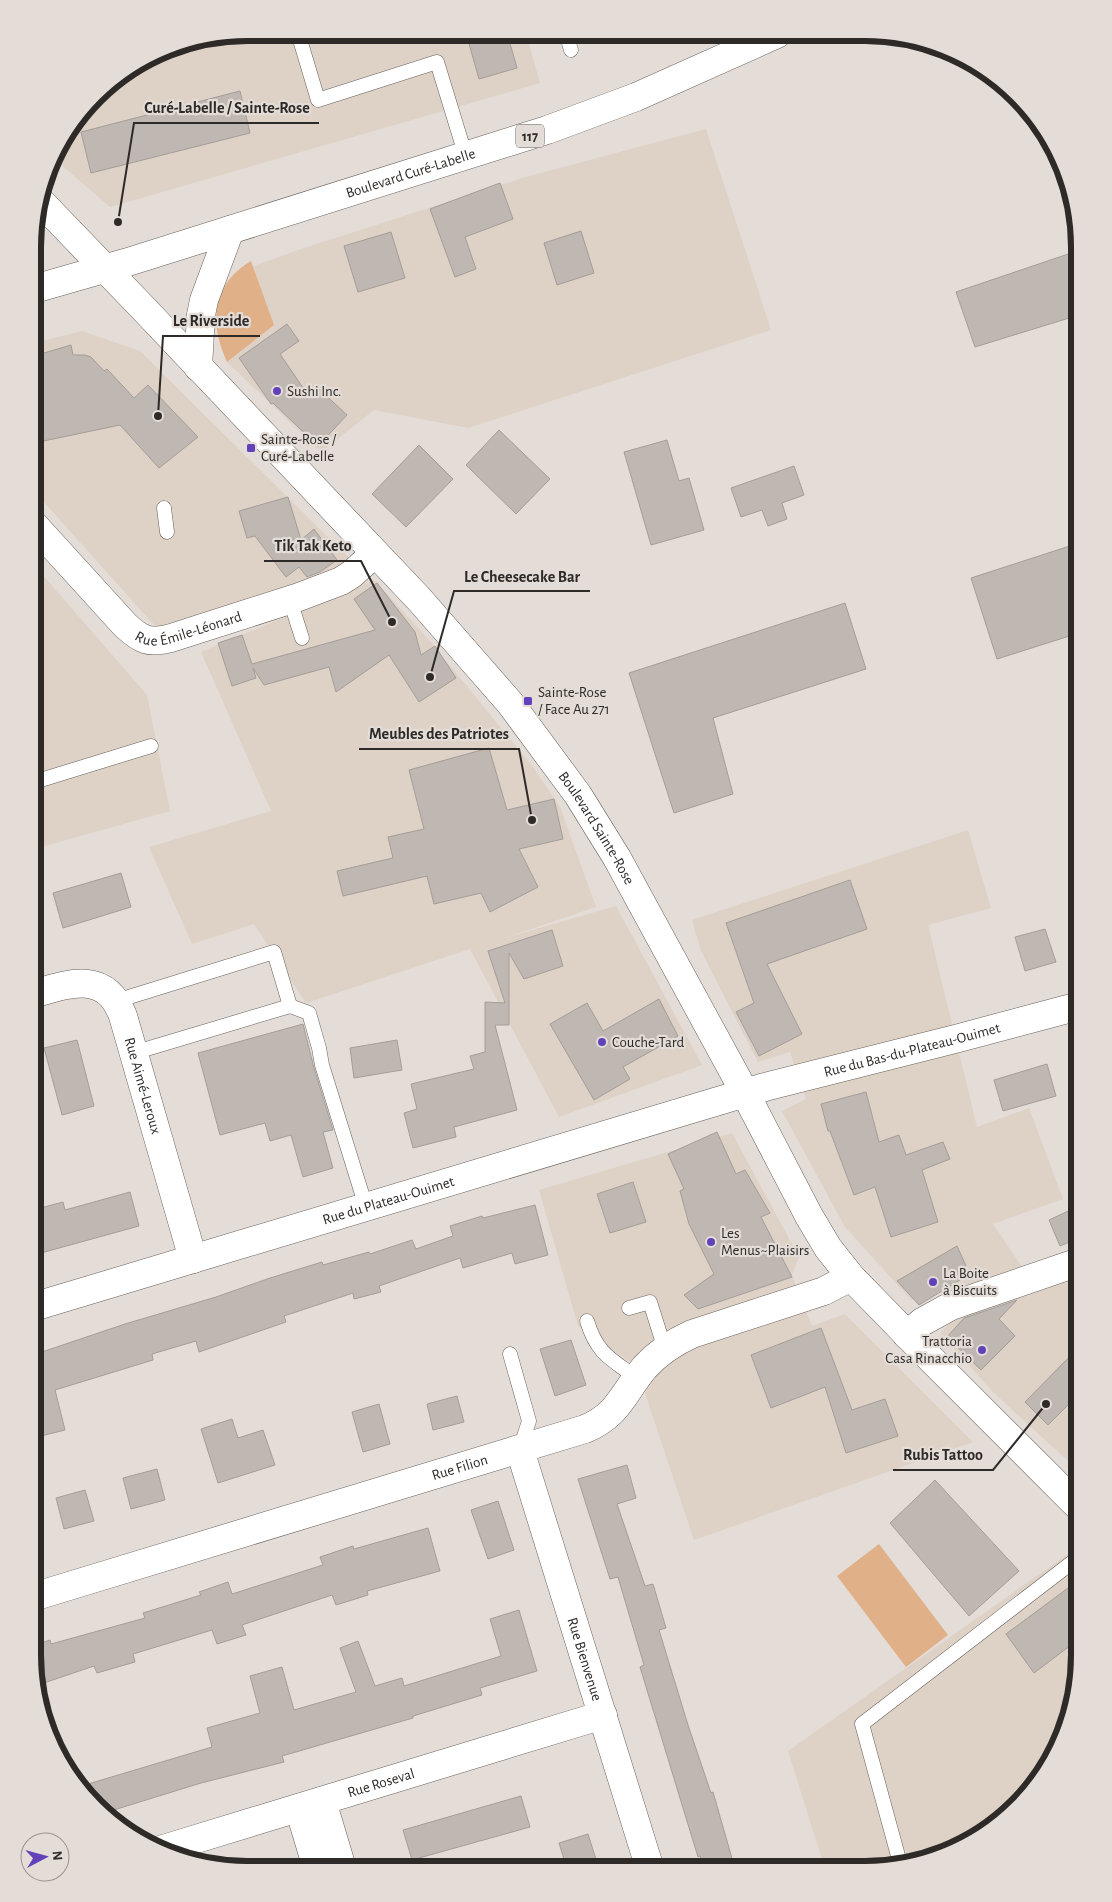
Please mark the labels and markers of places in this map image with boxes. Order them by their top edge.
callout: Curé-Labelle / Sainte-Rose [134,92,319,123]
callout: Le Riverside [163,305,260,336]
place label: Sushi Inc. [287,384,342,399]
marker: Sushi Inc. [271,385,283,397]
place label: Sainte-Rose / Curé-Labelle [261,432,337,464]
marker: Sainte-Rose / Curé-Labelle [245,442,257,454]
callout: Tik Tak Keto [264,530,361,561]
callout: Le Cheesecake Bar [454,560,590,591]
place label: Sainte-Rose / Face Au 271 [538,685,610,717]
marker: Sainte-Rose / Face Au 271 [522,695,534,707]
callout: Meubles des Patriotes [359,718,519,749]
place label: Couche-Tard [612,1035,685,1050]
marker: Couche-Tard [596,1036,608,1048]
place label: Les Menus~Plaisirs [721,1226,809,1258]
marker: Les Menus~Plaisirs [705,1236,717,1248]
place label: La Boite à Biscuits [943,1266,997,1298]
marker: La Boite à Biscuits [927,1276,939,1288]
place label: Trattoria Casa Rinacchio [885,1334,972,1366]
marker: Trattoria Casa Rinacchio [976,1344,988,1356]
callout: Rubis Tattoo [893,1439,993,1470]

